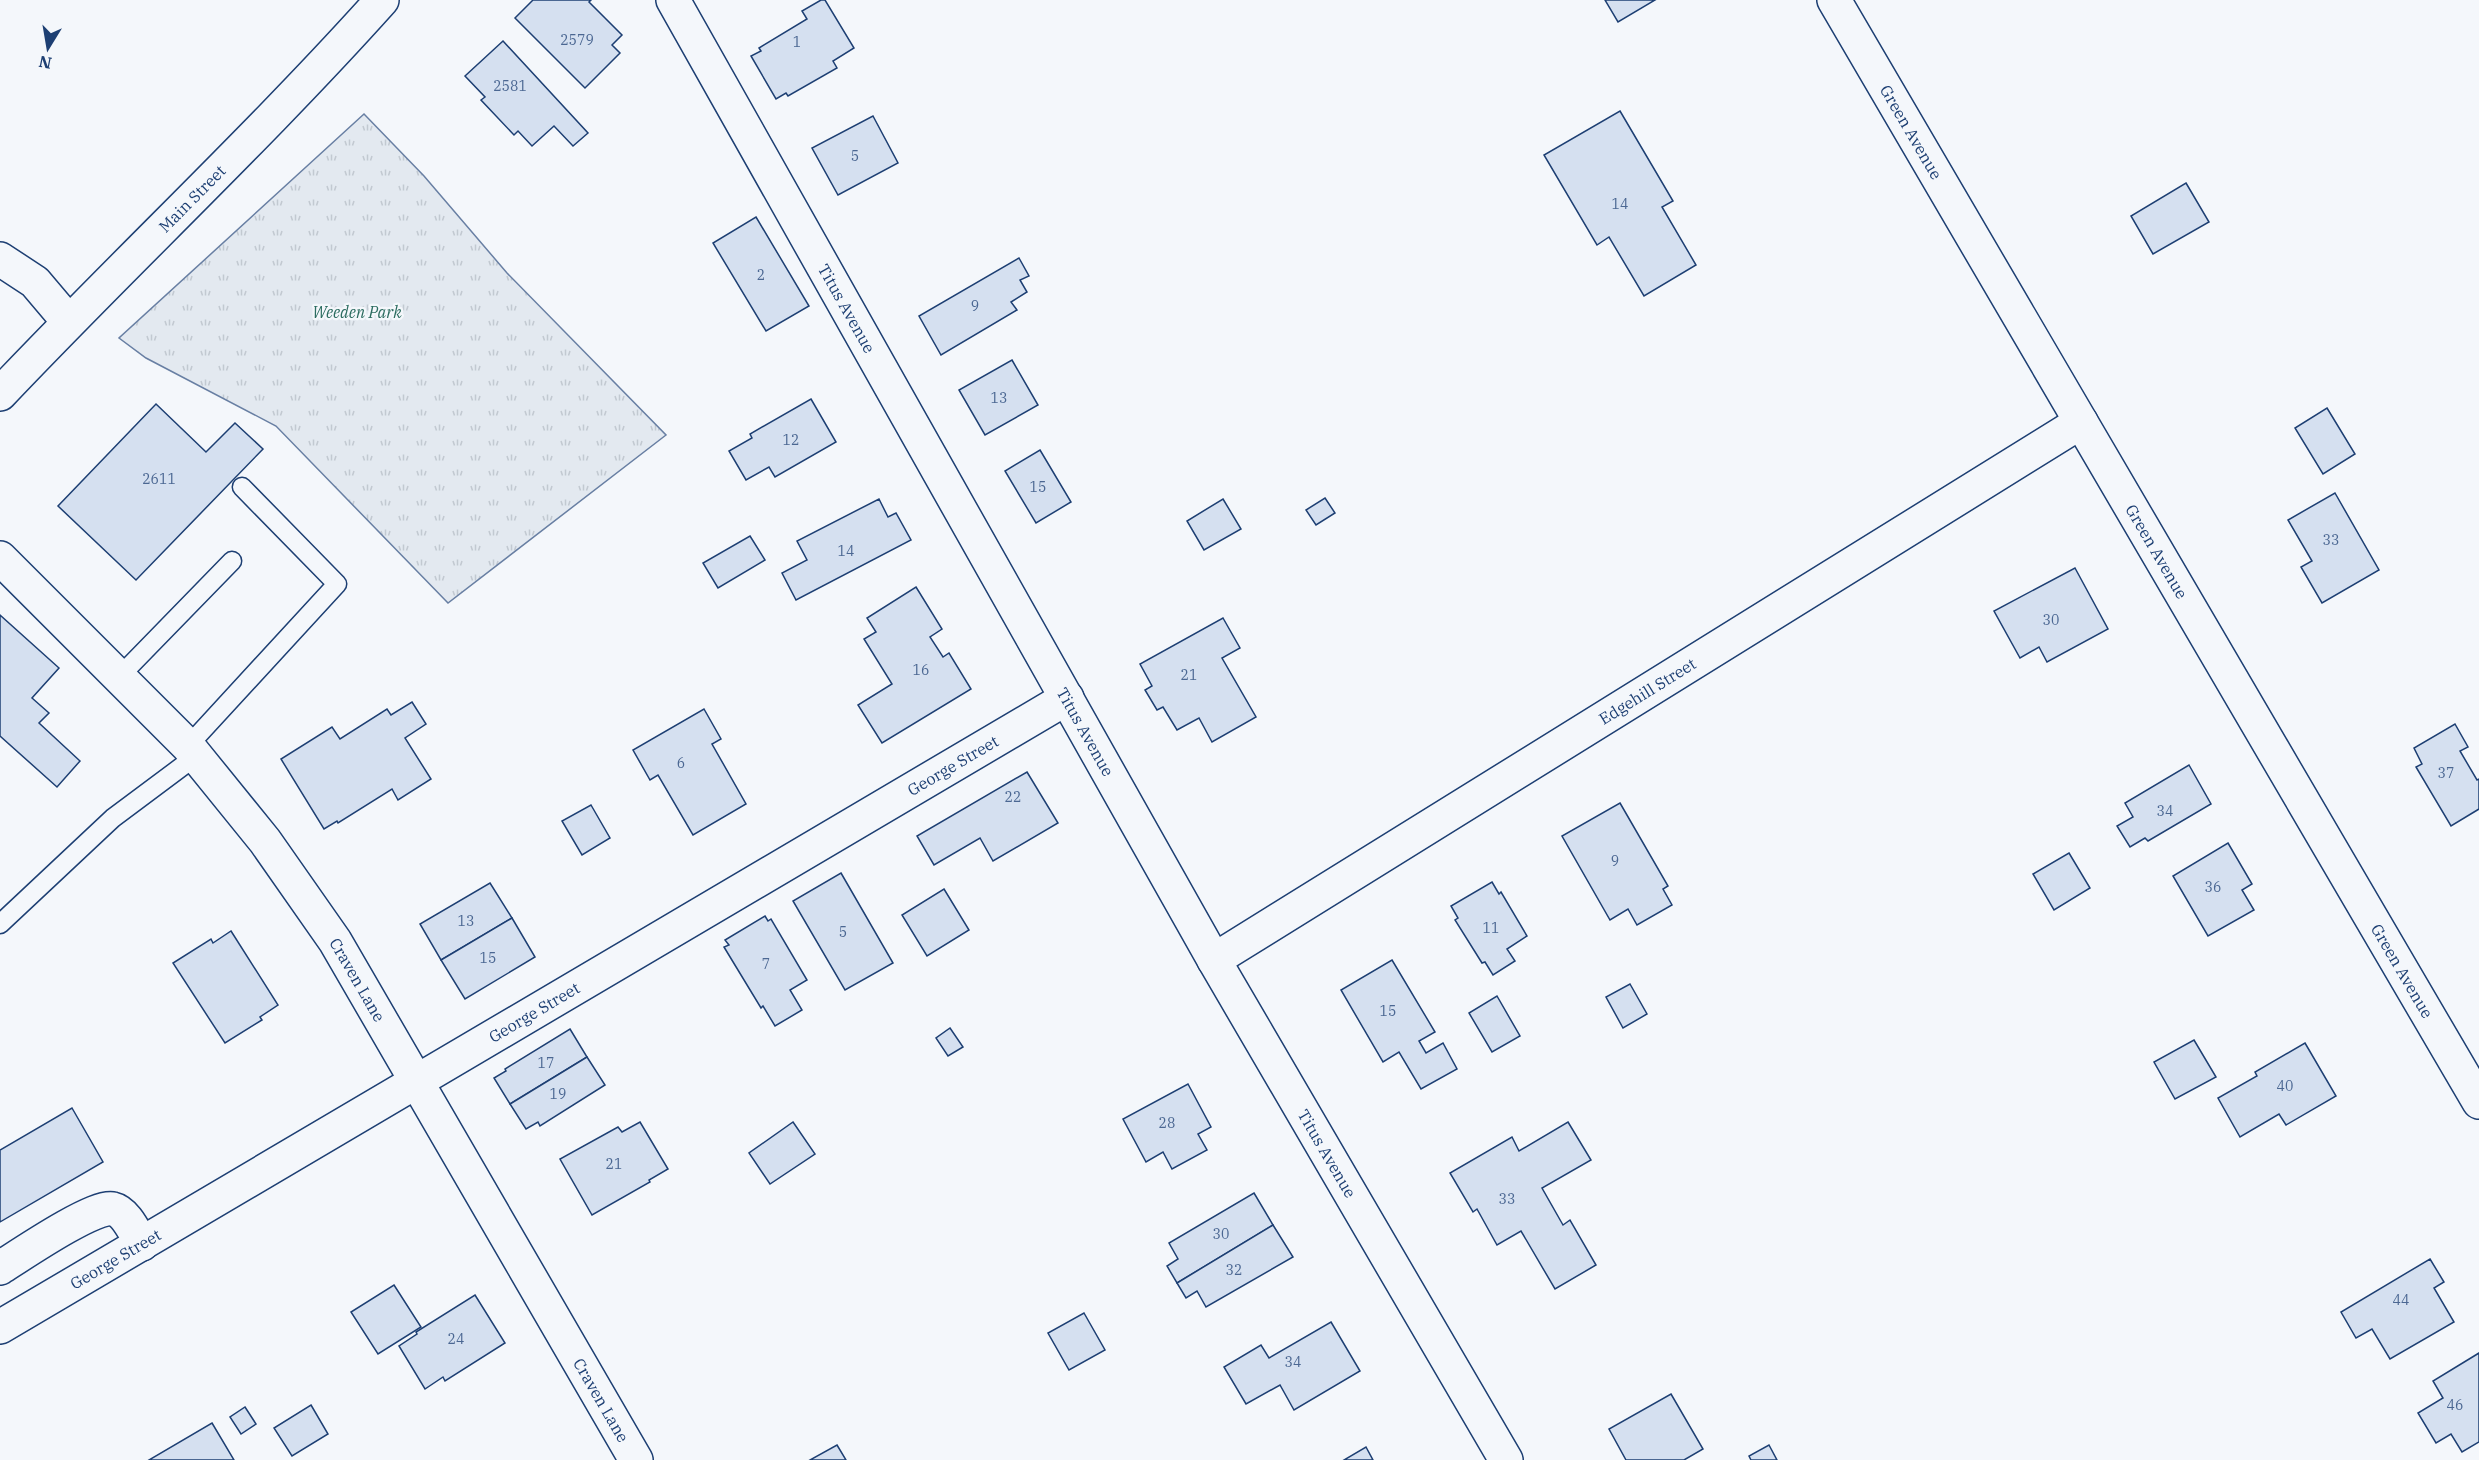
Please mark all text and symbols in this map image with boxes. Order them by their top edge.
north arrow [18,18,78,78]
house number: 2579 [560,31,594,49]
house number: 1 [793,33,801,51]
text: N [37,52,53,74]
house number: 2581 [493,77,527,95]
street label: Green Avenue [1876,81,1947,183]
house number: 5 [851,147,859,165]
street label: Main Street [154,161,230,236]
house number: 14 [1612,195,1628,213]
street label: Titus Avenue [814,260,880,356]
house number: 2 [757,266,765,284]
house number: 9 [971,297,979,315]
park label: Weeden Park [312,302,402,322]
house number: 13 [991,389,1007,407]
house number: 12 [783,431,799,449]
house number: 2611 [142,470,176,488]
house number: 15 [1030,478,1046,496]
street label: Green Avenue [2121,501,2192,602]
house number: 33 [2323,531,2339,549]
house number: 14 [838,542,854,560]
house number: 30 [2043,611,2059,629]
street label: Edgehill Street [1595,653,1700,729]
house number: 16 [913,661,929,679]
house number: 21 [1181,666,1197,684]
street label: Titus Avenue [1052,684,1118,780]
street label: George Street [904,731,1002,800]
house number: 6 [677,754,685,772]
house number: 37 [2438,764,2454,782]
house number: 22 [1005,788,1021,806]
house number: 34 [2157,802,2173,820]
house number: 9 [1611,852,1619,870]
house number: 36 [2205,878,2221,896]
house number: 13 [458,912,474,930]
house number: 11 [1483,919,1499,937]
street label: Green Avenue [2367,920,2438,1022]
house number: 5 [839,923,847,941]
street label: Craven Lane [325,934,390,1025]
house number: 15 [480,949,496,967]
house number: 7 [762,955,770,973]
street label: George Street [485,977,583,1047]
house number: 15 [1380,1002,1396,1020]
house number: 17 [538,1054,554,1072]
house number: 40 [2277,1077,2293,1095]
house number: 19 [550,1085,566,1103]
street label: Titus Avenue [1293,1106,1361,1201]
house number: 28 [1159,1114,1175,1132]
house number: 21 [606,1155,622,1173]
house number: 33 [1499,1190,1515,1208]
street label: George Street [66,1224,165,1294]
house number: 30 [1213,1225,1229,1243]
house number: 32 [1226,1261,1242,1279]
house number: 44 [2393,1291,2409,1309]
house number: 24 [448,1330,464,1348]
house number: 34 [1285,1353,1301,1371]
street label: Craven Lane [569,1355,633,1446]
house number: 46 [2447,1396,2463,1414]

